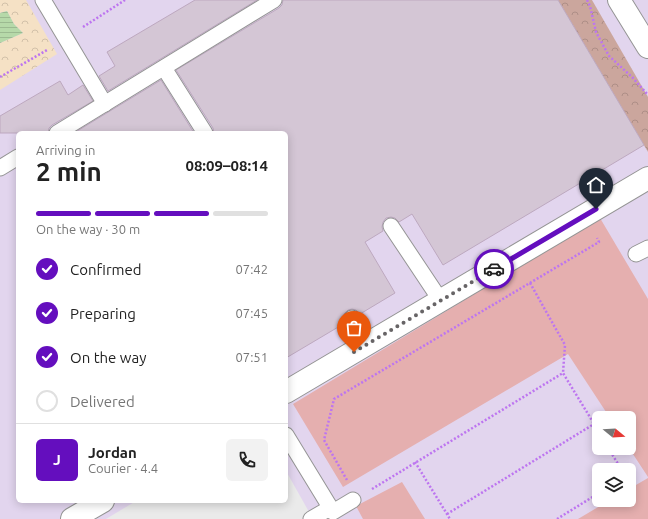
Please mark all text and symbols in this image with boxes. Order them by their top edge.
text: Arriving in [36,143,95,157]
text: 2 min [36,157,102,186]
text: 08:09–08:14 [185,157,268,174]
pin [579,168,613,209]
icon: home [585,174,607,196]
text: On the way · 30 m [36,222,140,236]
courier [474,249,514,289]
icon: check [36,258,58,280]
icon: car [483,258,505,280]
text: Confirmed [70,261,142,278]
text: 07:42 [235,262,268,276]
icon: check [36,302,58,324]
text: Preparing [70,305,136,322]
text: 07:45 [235,306,268,320]
pin [337,311,371,352]
icon: bag [343,317,365,339]
icon: check [36,346,58,368]
text: On the way [70,349,146,366]
text: 07:51 [235,350,268,364]
text: Delivered [70,393,135,410]
north arrow [592,411,636,455]
map controls [592,411,636,507]
button: phone [226,439,268,481]
text: Jordan [88,444,137,461]
text: J [53,451,61,468]
text: Courier · 4.4 [88,461,158,475]
button: layers [592,463,636,507]

